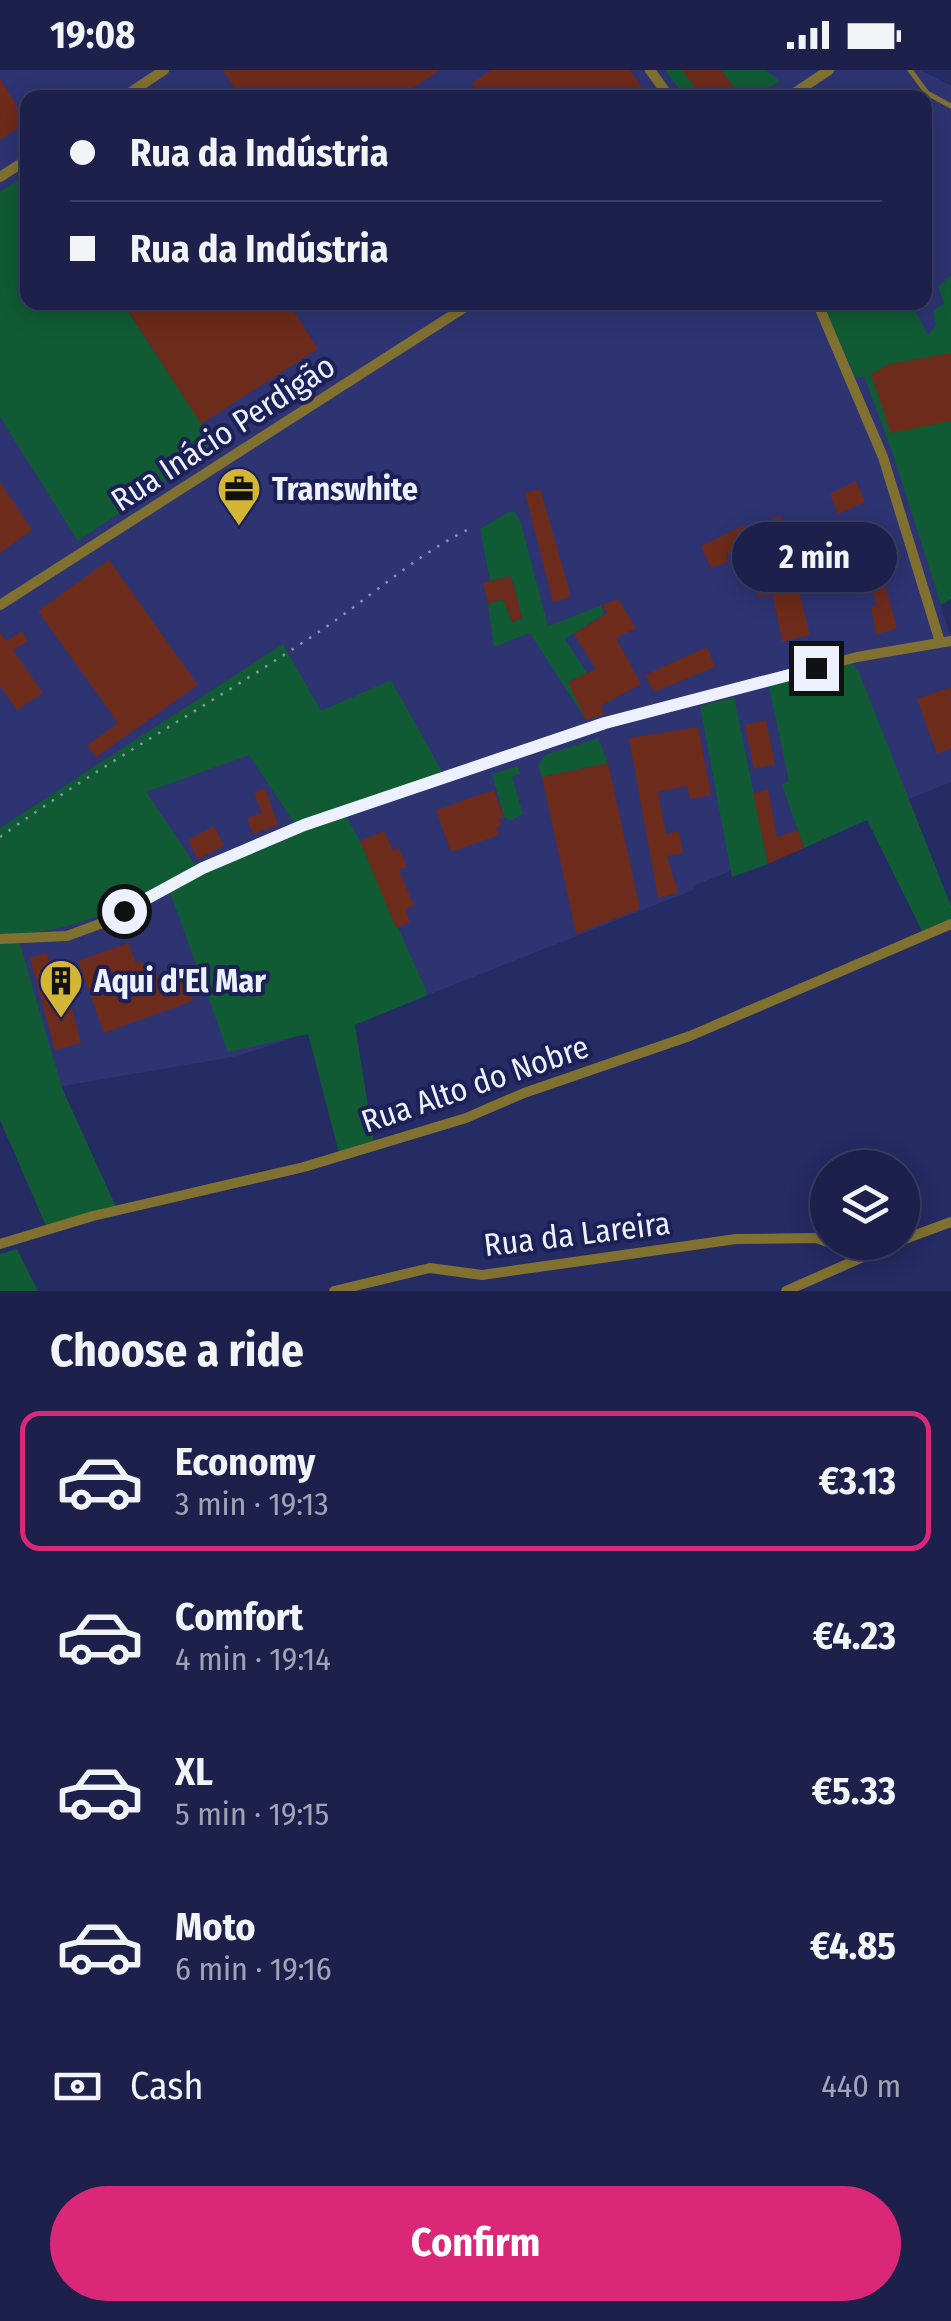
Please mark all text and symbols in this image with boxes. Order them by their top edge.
text: 19:08 [50,12,135,58]
text: Rua da Indústria [130,130,389,176]
text: Rua da Indústria [130,226,389,272]
street label: Rua Inácio Perdigão [104,347,342,519]
office icon: Transwhite [216,466,262,527]
place label: Transwhite [272,470,418,508]
callout: 2 min [734,523,898,593]
text: 2 min [779,538,850,576]
route end [794,646,839,691]
route start [102,889,147,934]
building icon: Aqui d'El Mar [38,958,84,1019]
place label: Aqui d'El Mar [93,962,266,1000]
street label: Rua Alto do Nobre [356,1027,594,1141]
map controls [810,1150,920,1260]
button: layers [810,1150,920,1260]
street label: Rua da Lareira [482,1204,672,1264]
text: Choose a ride [50,1324,304,1378]
icon: car [55,1436,145,1526]
text: Economy [175,1439,315,1485]
text: €3.13 [819,1458,896,1504]
text: 3 min · 19:13 [175,1485,329,1523]
icon: car [55,1591,145,1681]
text: Comfort [175,1594,303,1640]
text: €4.23 [813,1613,896,1659]
text: 4 min · 19:14 [175,1640,331,1678]
icon: car [55,1746,145,1836]
text: XL [175,1749,213,1795]
text: €5.33 [812,1768,896,1814]
text: 5 min · 19:15 [175,1795,329,1833]
icon: car [55,1901,145,1991]
text: Moto [175,1904,256,1950]
text: €4.85 [810,1923,896,1969]
text: 6 min · 19:16 [175,1950,332,1988]
icon: cash [50,2059,105,2114]
text: Cash [130,2063,204,2109]
text: 440 m [821,2067,901,2105]
button: Confirm [50,2186,901,2301]

